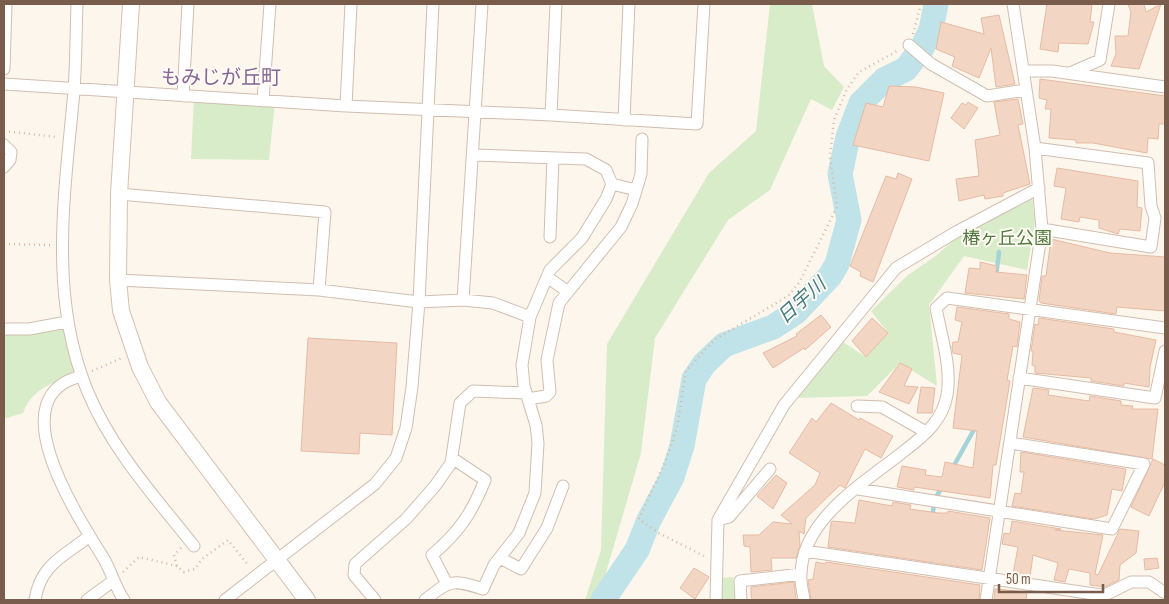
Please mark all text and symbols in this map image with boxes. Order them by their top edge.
district label: もみじが丘町 [161,66,281,90]
park label: 椿ヶ丘公園 [962,228,1052,249]
water label: 日宇川 [773,272,832,329]
scale bar [999,562,1103,594]
text: 50 m [1006,570,1031,589]

